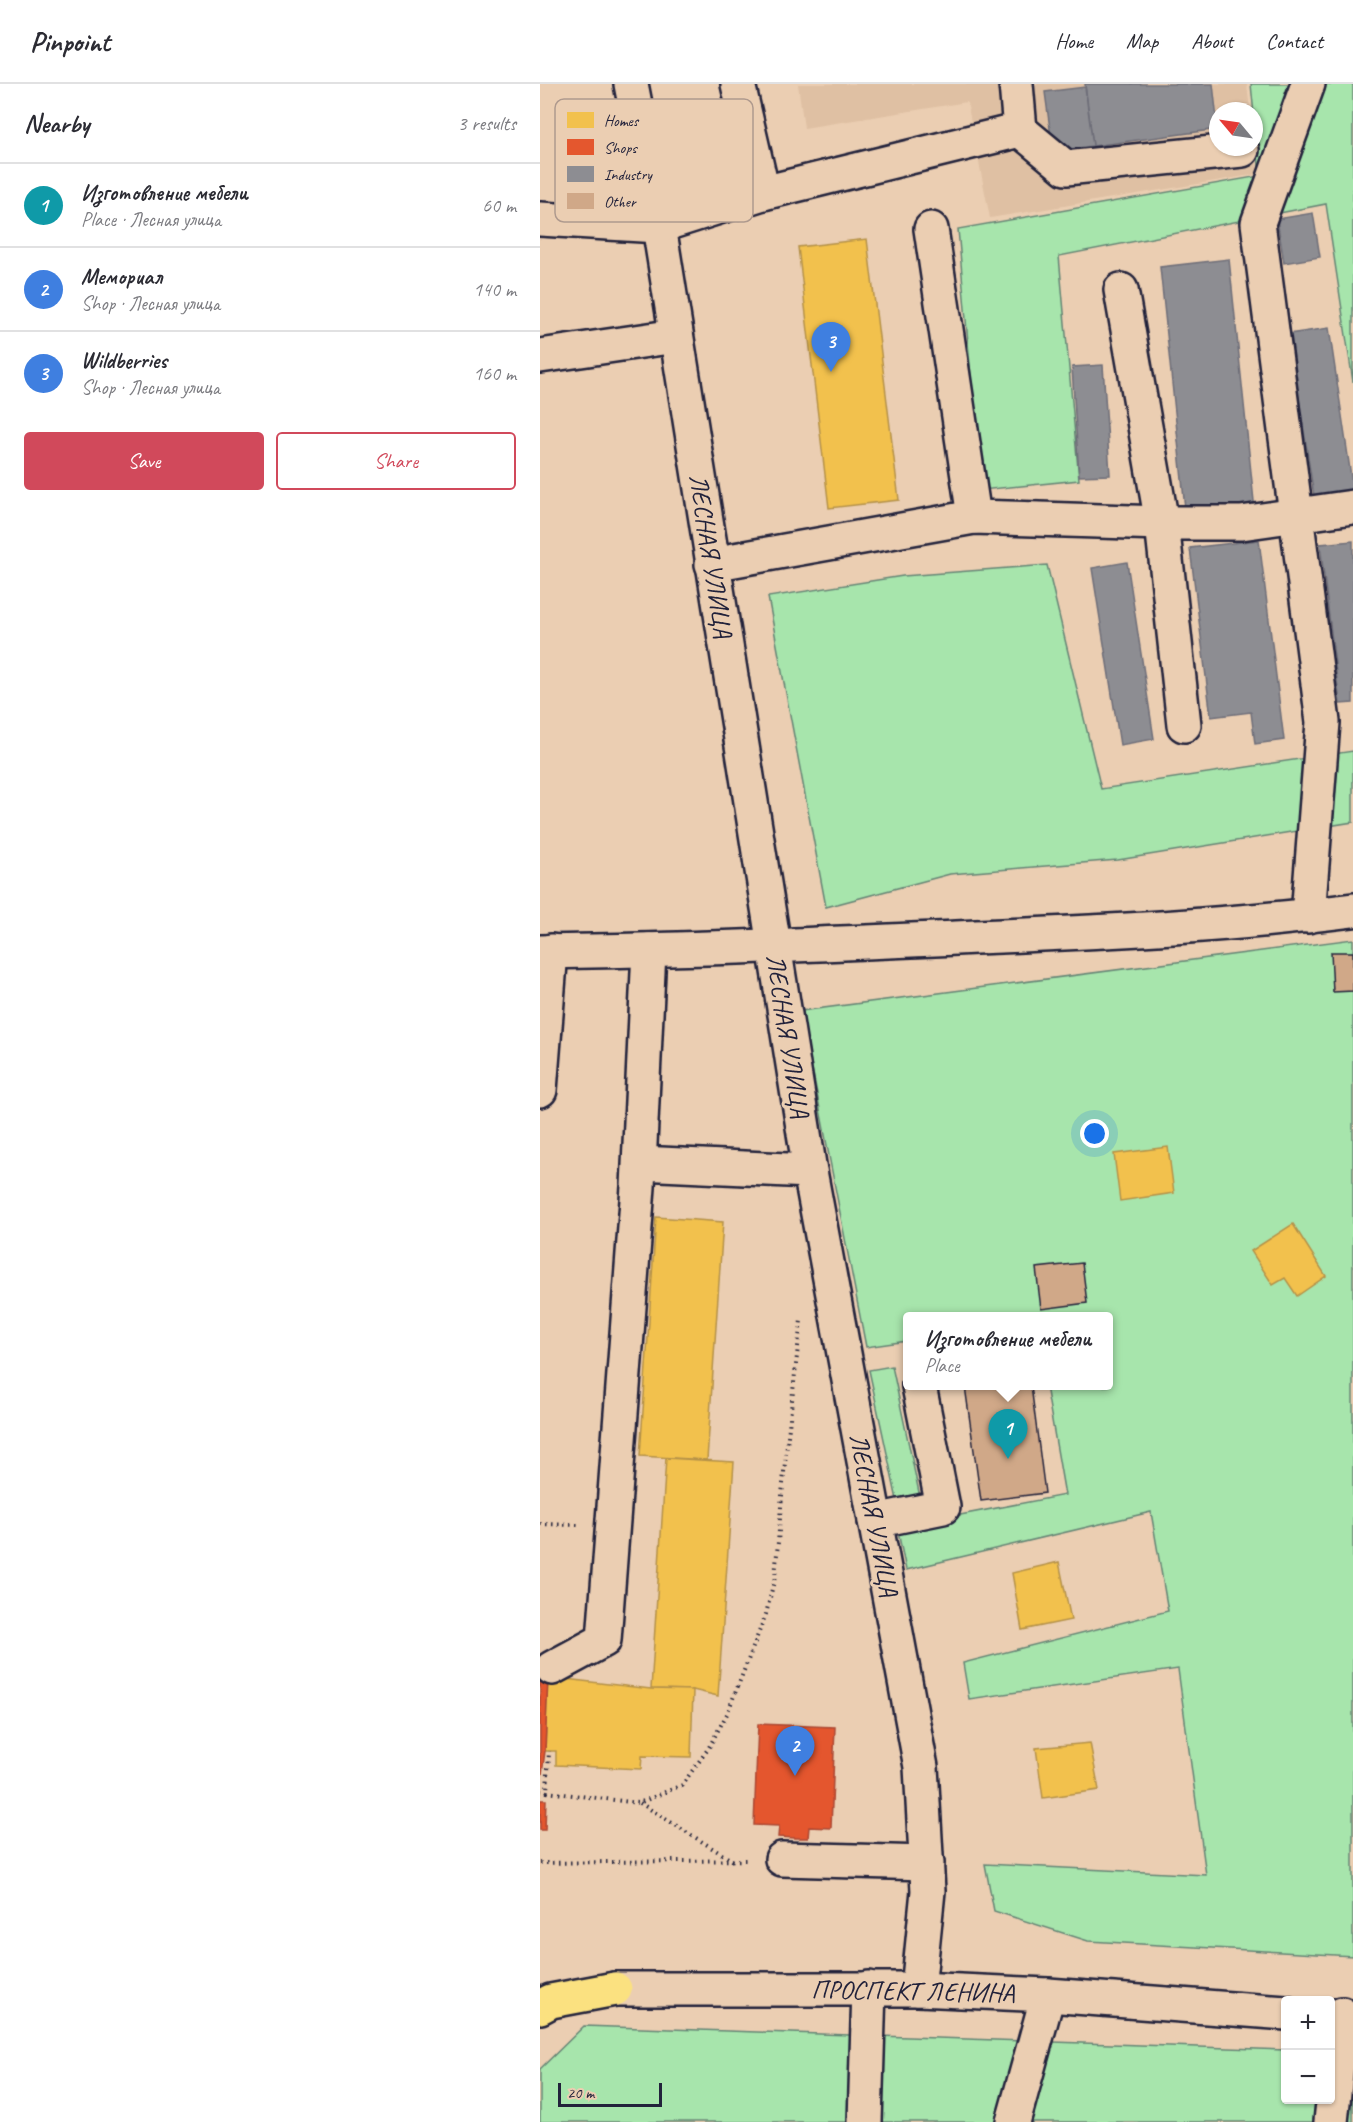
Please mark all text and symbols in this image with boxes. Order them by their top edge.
text: Pinpoint [30,24,110,59]
text: Home [1055,28,1093,54]
text: Map [1126,28,1158,54]
text: About [1191,28,1233,54]
text: Contact [1266,28,1323,54]
legend [555,99,753,222]
north arrow [1209,102,1263,156]
text: Nearby [24,107,89,140]
text: 3 results [457,111,516,136]
text: Homes [604,111,640,131]
text: Shops [604,138,638,158]
text: Industry [604,165,653,185]
text: Изготовление мебели [81,179,248,207]
text: Other [604,192,637,212]
text: 1 [39,193,48,218]
text: 60 m [482,193,516,218]
text: Place · Лесная улица [81,207,221,232]
text: Мемориал [81,263,162,291]
text: 2 [39,277,48,302]
text: 140 m [473,277,516,302]
text: Shop · Лесная улица [81,291,220,316]
pin: 3 [812,322,850,372]
text: Wildberries [81,347,167,375]
text: 3 [39,361,48,386]
text: 160 m [473,361,516,386]
text: Shop · Лесная улица [81,375,220,400]
button: Save [24,432,264,490]
button: Share [276,432,516,490]
street label: ЛЕСНАЯ УЛИЦА [682,472,740,641]
street label: ЛЕСНАЯ УЛИЦА [759,952,817,1121]
your location [1080,1119,1109,1148]
popup [903,1312,1113,1390]
text: Изготовление мебели [924,1325,1092,1353]
text: Place [924,1353,960,1378]
pin: 1 [988,1410,1028,1459]
street label: ЛЕСНАЯ УЛИЦА [842,1431,906,1600]
pin: 2 [776,1726,814,1776]
street label: ПРОСПЕКТ ЛЕНИНА [811,1973,1016,2009]
map controls [1281,1996,1335,2104]
button: + [1281,1996,1335,2050]
button: − [1281,2050,1335,2104]
scale bar [558,2080,662,2108]
text: 20 m [567,2083,594,2103]

